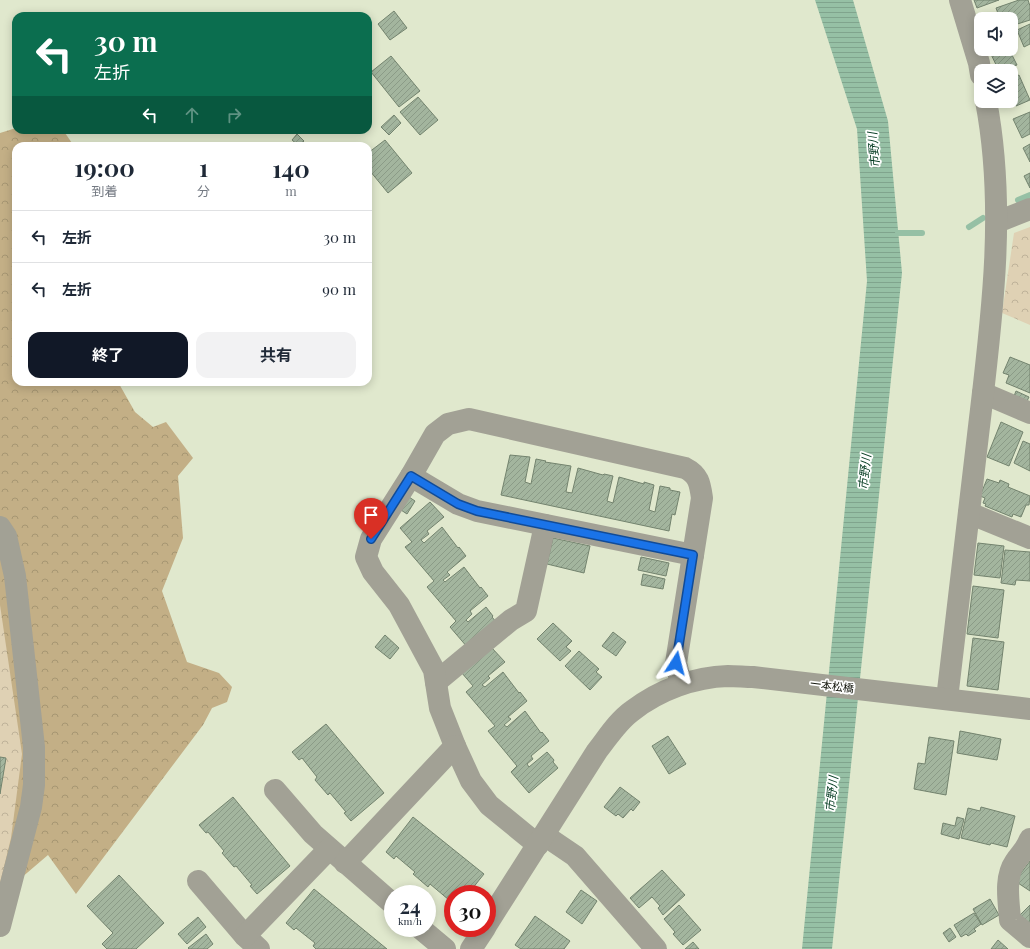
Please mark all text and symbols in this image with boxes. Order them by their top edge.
map controls [974,12,1018,108]
button: sound [974,12,1018,56]
text: 30 m [94,22,158,59]
icon: left [28,28,80,80]
text: 左折 [94,60,130,84]
button: layers [974,64,1018,108]
icon: left [139,104,161,126]
icon: ahead [181,104,203,126]
icon: right [223,104,245,126]
water label: 市野川 [863,129,883,169]
text: 19:00 [74,151,135,183]
text: 1 [199,151,208,183]
text: 140 [272,152,310,184]
text: 到着 [91,182,118,199]
text: 分 [197,182,210,199]
text: m [285,182,297,199]
icon: left [28,226,50,248]
text: 左折 [62,227,92,247]
text: 30 m [323,227,356,247]
icon: left [28,278,50,300]
text: 左折 [62,279,92,299]
text: 90 m [322,279,356,299]
button: 終了 [28,332,188,378]
button: 共有 [196,332,356,378]
water label: 市野川 [854,451,874,491]
pin [354,498,388,539]
icon: arrive [360,504,382,526]
position arrow [655,642,697,684]
street label: 一本松橋 [809,675,855,696]
water label: 市野川 [821,773,841,813]
speed limit sign: 30 [444,885,496,937]
text: 24 [399,892,421,919]
text: km/h [398,914,422,928]

